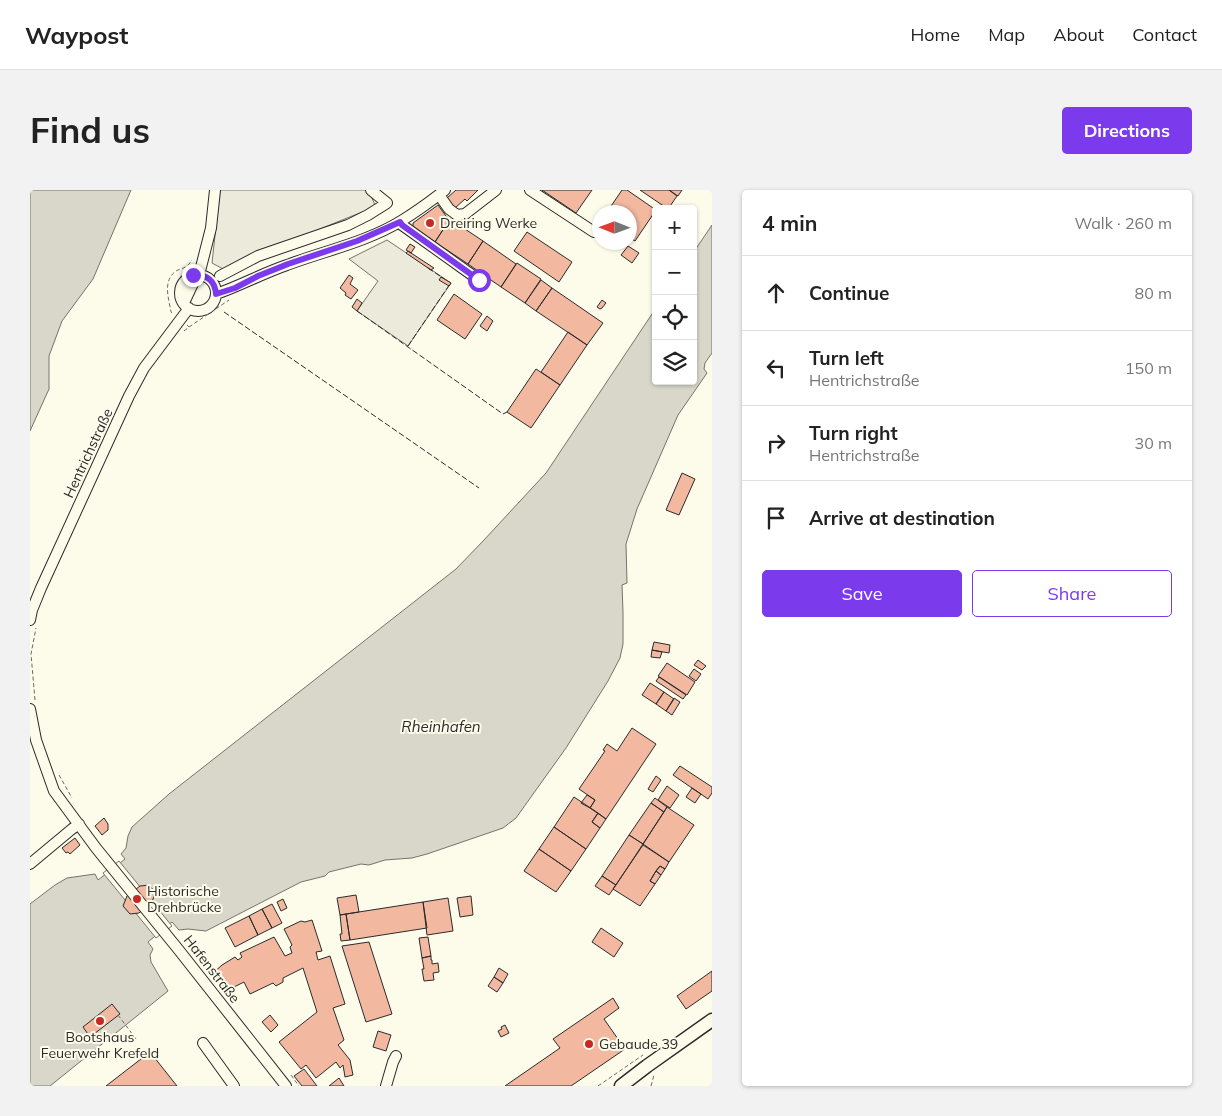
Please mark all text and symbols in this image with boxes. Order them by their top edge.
text: Waypost [25,20,128,50]
text: Home [910,23,960,46]
text: Map [988,23,1025,46]
text: About [1053,23,1104,46]
text: Contact [1132,23,1197,46]
button: Directions [1062,107,1192,154]
text: Find us [30,108,150,152]
north arrow [592,205,637,250]
map controls [652,205,697,385]
button: + [652,205,697,250]
text: 4 min [762,210,817,236]
text: Walk · 260 m [1074,213,1172,233]
place label: Dreiring Werke [440,214,537,232]
marker: Dreiring Werke [424,217,436,229]
button: − [652,250,697,295]
route end [182,264,205,287]
route start [468,269,491,292]
icon: ahead [762,279,790,307]
text: Continue [809,281,889,305]
text: 80 m [1135,283,1172,303]
button: locate [652,295,697,340]
button: layers [652,340,697,385]
text: Turn left [809,346,884,370]
icon: left [762,354,790,382]
text: 150 m [1125,358,1172,378]
text: Hentrichstraße [809,370,919,390]
street label: Hentrichstraße [59,405,117,501]
text: Turn right [809,421,898,445]
icon: right [762,429,790,457]
text: 30 m [1135,433,1172,453]
text: Hentrichstraße [809,445,919,465]
icon: arrive [762,504,790,532]
text: Arrive at destination [809,506,995,530]
button: Save [762,570,962,617]
button: Share [972,570,1172,617]
water label: Rheinhafen [401,717,481,736]
place label: Historische Drehbrücke [147,882,221,916]
marker: Historische Drehbrücke [131,893,143,905]
street label: Hafenstraße [180,931,244,1007]
marker: Bootshaus Feuerwehr Krefeld [94,1015,106,1027]
place label: Bootshaus Feuerwehr Krefeld [41,1028,159,1062]
place label: Gebaude 39 [599,1035,678,1053]
marker: Gebaude 39 [583,1038,595,1050]

